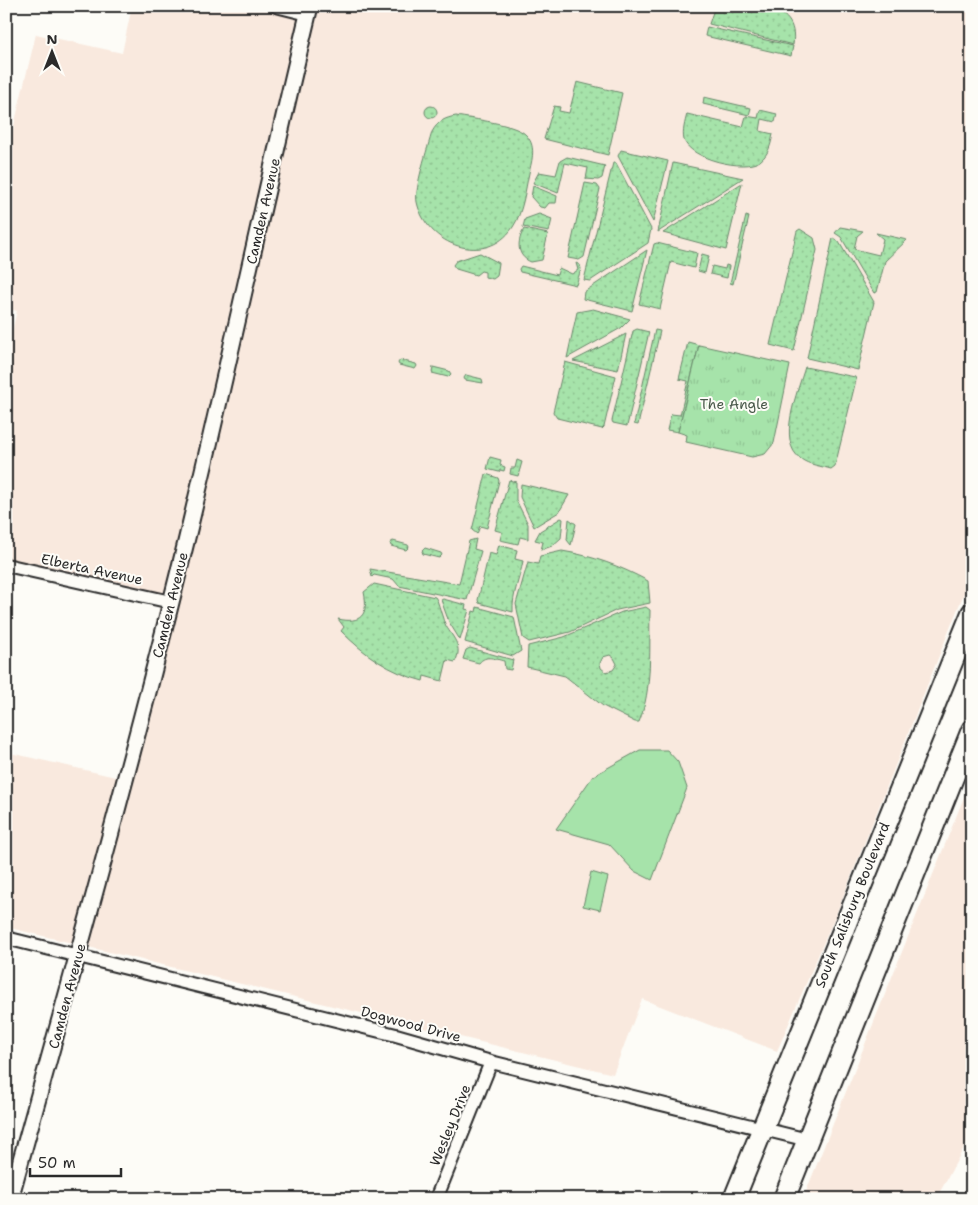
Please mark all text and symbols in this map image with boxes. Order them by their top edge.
north arrow [28,28,78,78]
text: N [46,30,58,48]
street label: Camden Avenue [242,156,284,266]
park label: The Angle [700,395,768,413]
street label: Elberta Avenue [40,549,145,589]
street label: Camden Avenue [148,550,192,660]
street label: South Salisbury Boulevard [811,820,894,990]
street label: Camden Avenue [44,941,90,1051]
street label: Dogwood Drive [359,1002,463,1046]
street label: Wesley Drive [425,1082,475,1168]
scale bar [30,1145,121,1177]
text: 50 m [38,1153,76,1173]

